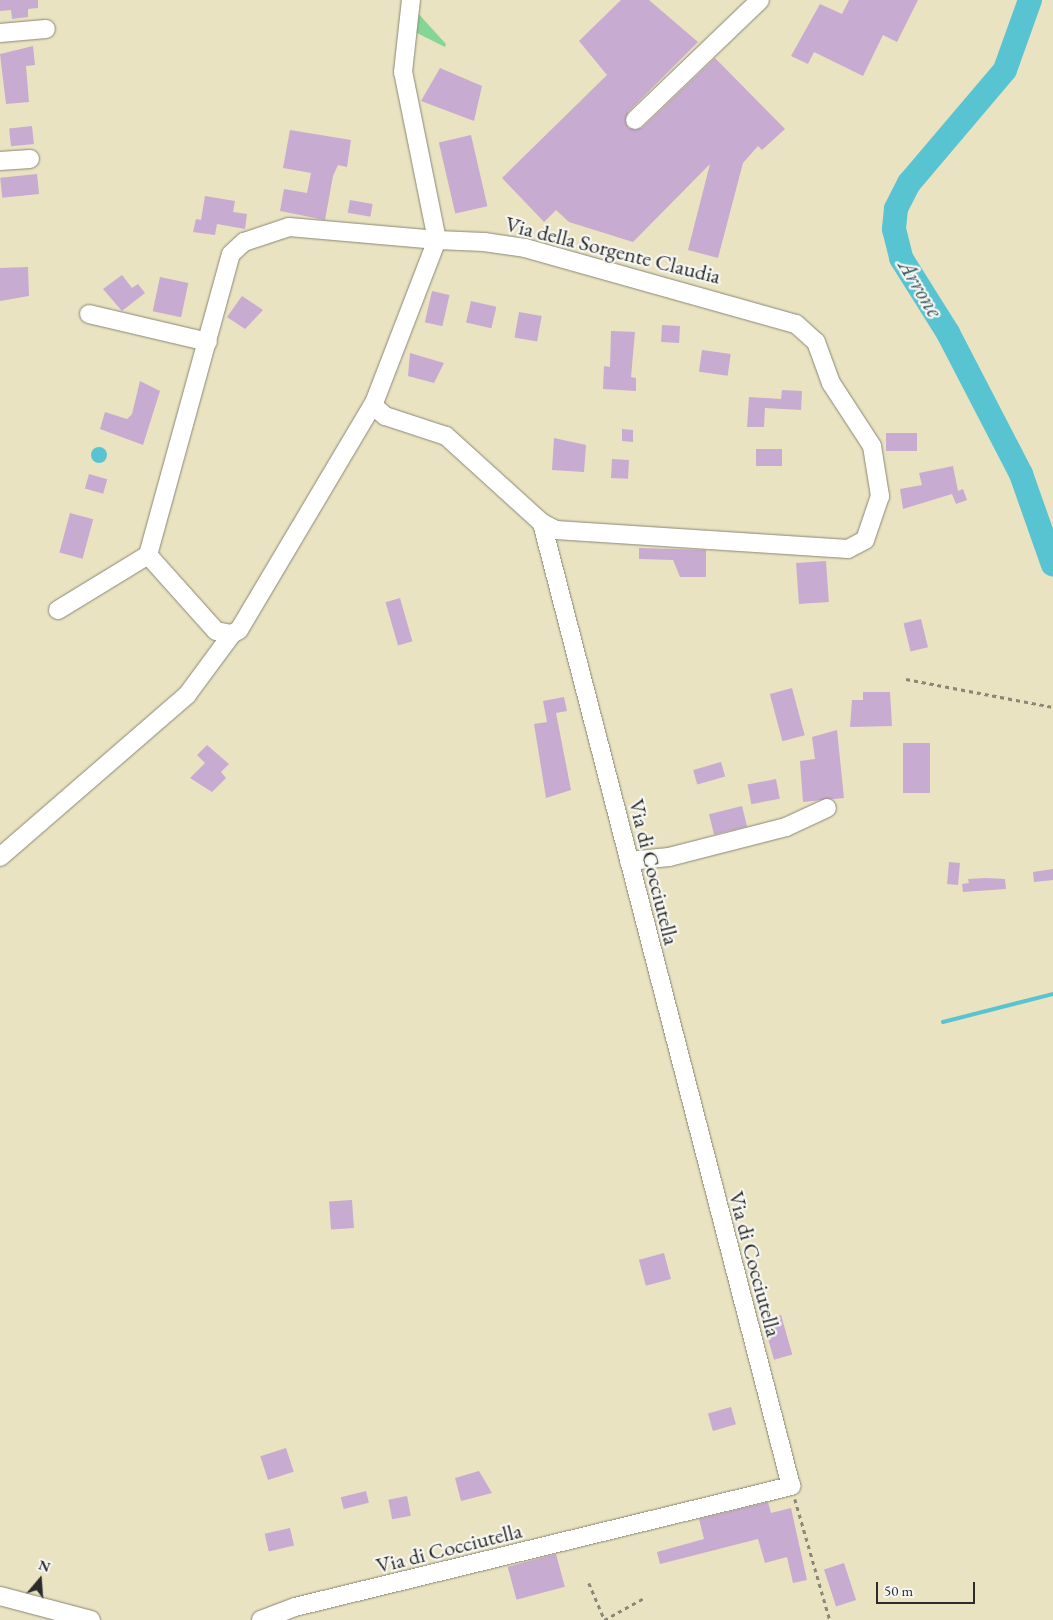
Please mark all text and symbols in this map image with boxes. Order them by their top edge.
street label: Via della Sorgente Claudia [503,210,723,290]
water label: Arrone [892,253,950,323]
street label: Via di Cocciutella [623,796,685,948]
street label: Via di Cocciutella [723,1188,787,1340]
street label: Via di Cocciutella [373,1517,525,1579]
north arrow [15,1555,65,1605]
text: N [36,1555,53,1576]
scale bar [878,1572,977,1604]
text: 50 m [884,1581,913,1600]

